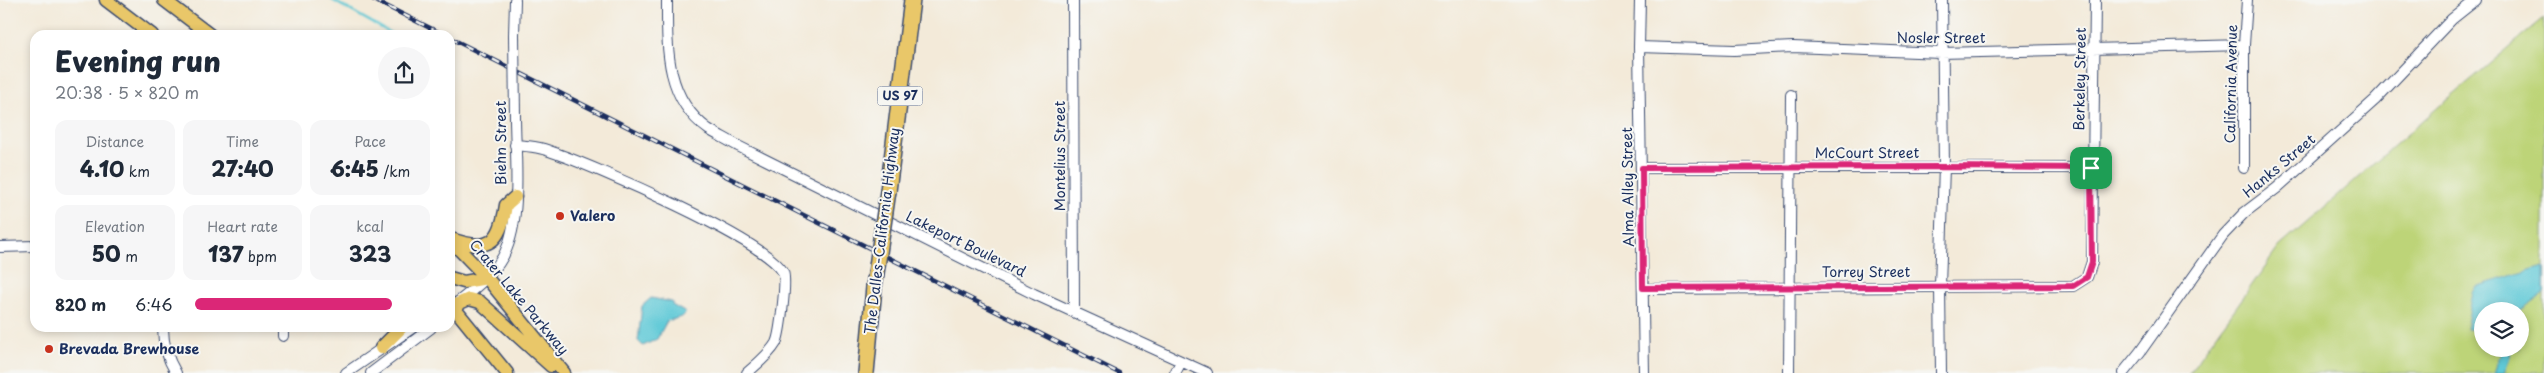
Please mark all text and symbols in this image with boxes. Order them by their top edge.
street label: California Avenue [2219,24,2242,144]
street label: Nosler Street [1896,27,1986,48]
street label: Berkeley Street [2068,27,2091,131]
text: Evening run [55,39,221,82]
button: share [378,47,430,99]
text: 20:38 · 5 × 820 m [55,80,199,104]
road number: US 97 [878,86,922,105]
street label: Montelius Street [1049,100,1070,211]
street label: Biehn Street [490,101,511,185]
street label: The Dalles-California Highway [858,126,905,335]
street label: Alma Alley Street [1616,127,1639,247]
street label: Hanks Street [2238,129,2320,202]
text: Distance [85,131,144,152]
text: Time [226,131,259,152]
text: Pace [354,131,386,152]
street label: McCourt Street [1815,142,1920,163]
pin [2070,147,2112,189]
text: 4.10 [80,152,124,184]
text: 27:40 [211,152,274,184]
text: 6:45 [330,152,379,184]
icon: arrive [2077,154,2105,182]
text: km [124,161,150,182]
text: /km [379,161,410,182]
place label: Valero [570,205,615,226]
street label: Lakeport Boulevard [903,205,1030,282]
marker: Valero [554,210,566,222]
text: Elevation [85,216,145,237]
text: Heart rate [207,216,278,237]
text: kcal [356,216,384,237]
street label: Crater Lake Parkway [465,234,574,359]
text: 50 [92,237,121,269]
text: 137 [208,237,243,269]
text: 323 [349,237,391,269]
text: m [121,246,138,267]
text: bpm [243,246,277,267]
street label: Torrey Street [1822,261,1911,282]
text: 820 m [55,292,106,316]
text: 6:46 [135,292,173,316]
map controls [2474,302,2529,357]
button: layers [2474,302,2529,357]
place label: Brevada Brewhouse [59,338,199,359]
marker: Brevada Brewhouse [43,343,55,355]

